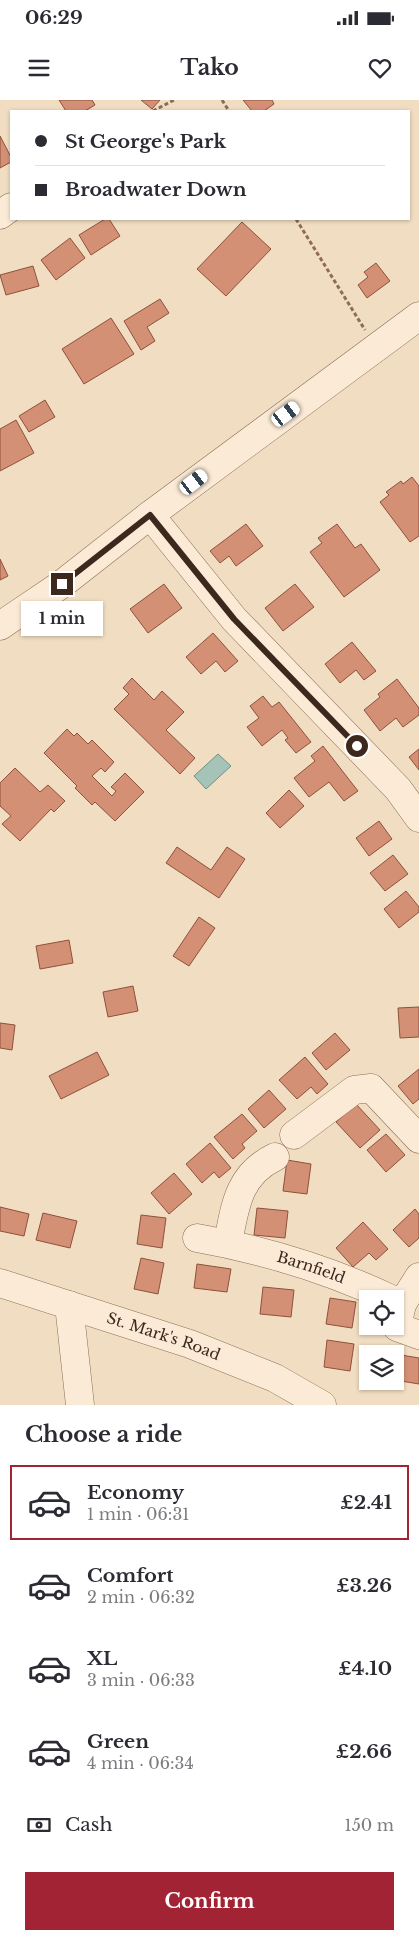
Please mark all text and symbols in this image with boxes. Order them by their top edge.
text: 06:29 [25,6,83,29]
icon: menu [25,54,53,82]
text: Tako [180,54,239,81]
icon: heart [366,54,394,82]
text: St George's Park [65,130,226,153]
text: Broadwater Down [65,178,246,201]
car [269,399,302,429]
car [177,467,210,497]
route end [51,573,73,595]
callout: 1 min [21,602,103,636]
text: 1 min [39,608,85,628]
route start [346,735,368,757]
street label: Barnfield [275,1247,348,1287]
map controls [359,1290,404,1390]
button: locate [359,1290,404,1335]
street label: St. Mark's Road [105,1308,223,1364]
button: layers [359,1345,404,1390]
text: Choose a ride [25,1421,182,1448]
icon: car [27,1480,72,1525]
text: Economy [87,1481,184,1504]
text: £2.41 [340,1491,392,1514]
text: 1 min · 06:31 [87,1504,189,1524]
icon: car [27,1563,72,1608]
text: Comfort [87,1564,174,1587]
text: £3.26 [336,1574,392,1597]
text: 2 min · 06:32 [87,1587,195,1607]
icon: car [27,1646,72,1691]
text: XL [87,1647,117,1670]
text: £4.10 [338,1657,392,1680]
text: 3 min · 06:33 [87,1670,195,1690]
icon: car [27,1729,72,1774]
text: Green [87,1730,149,1753]
text: £2.66 [336,1740,392,1763]
text: 4 min · 06:34 [87,1753,194,1773]
icon: cash [25,1811,53,1839]
text: Cash [65,1813,112,1836]
text: 150 m [345,1815,394,1835]
button: Confirm [25,1872,394,1930]

